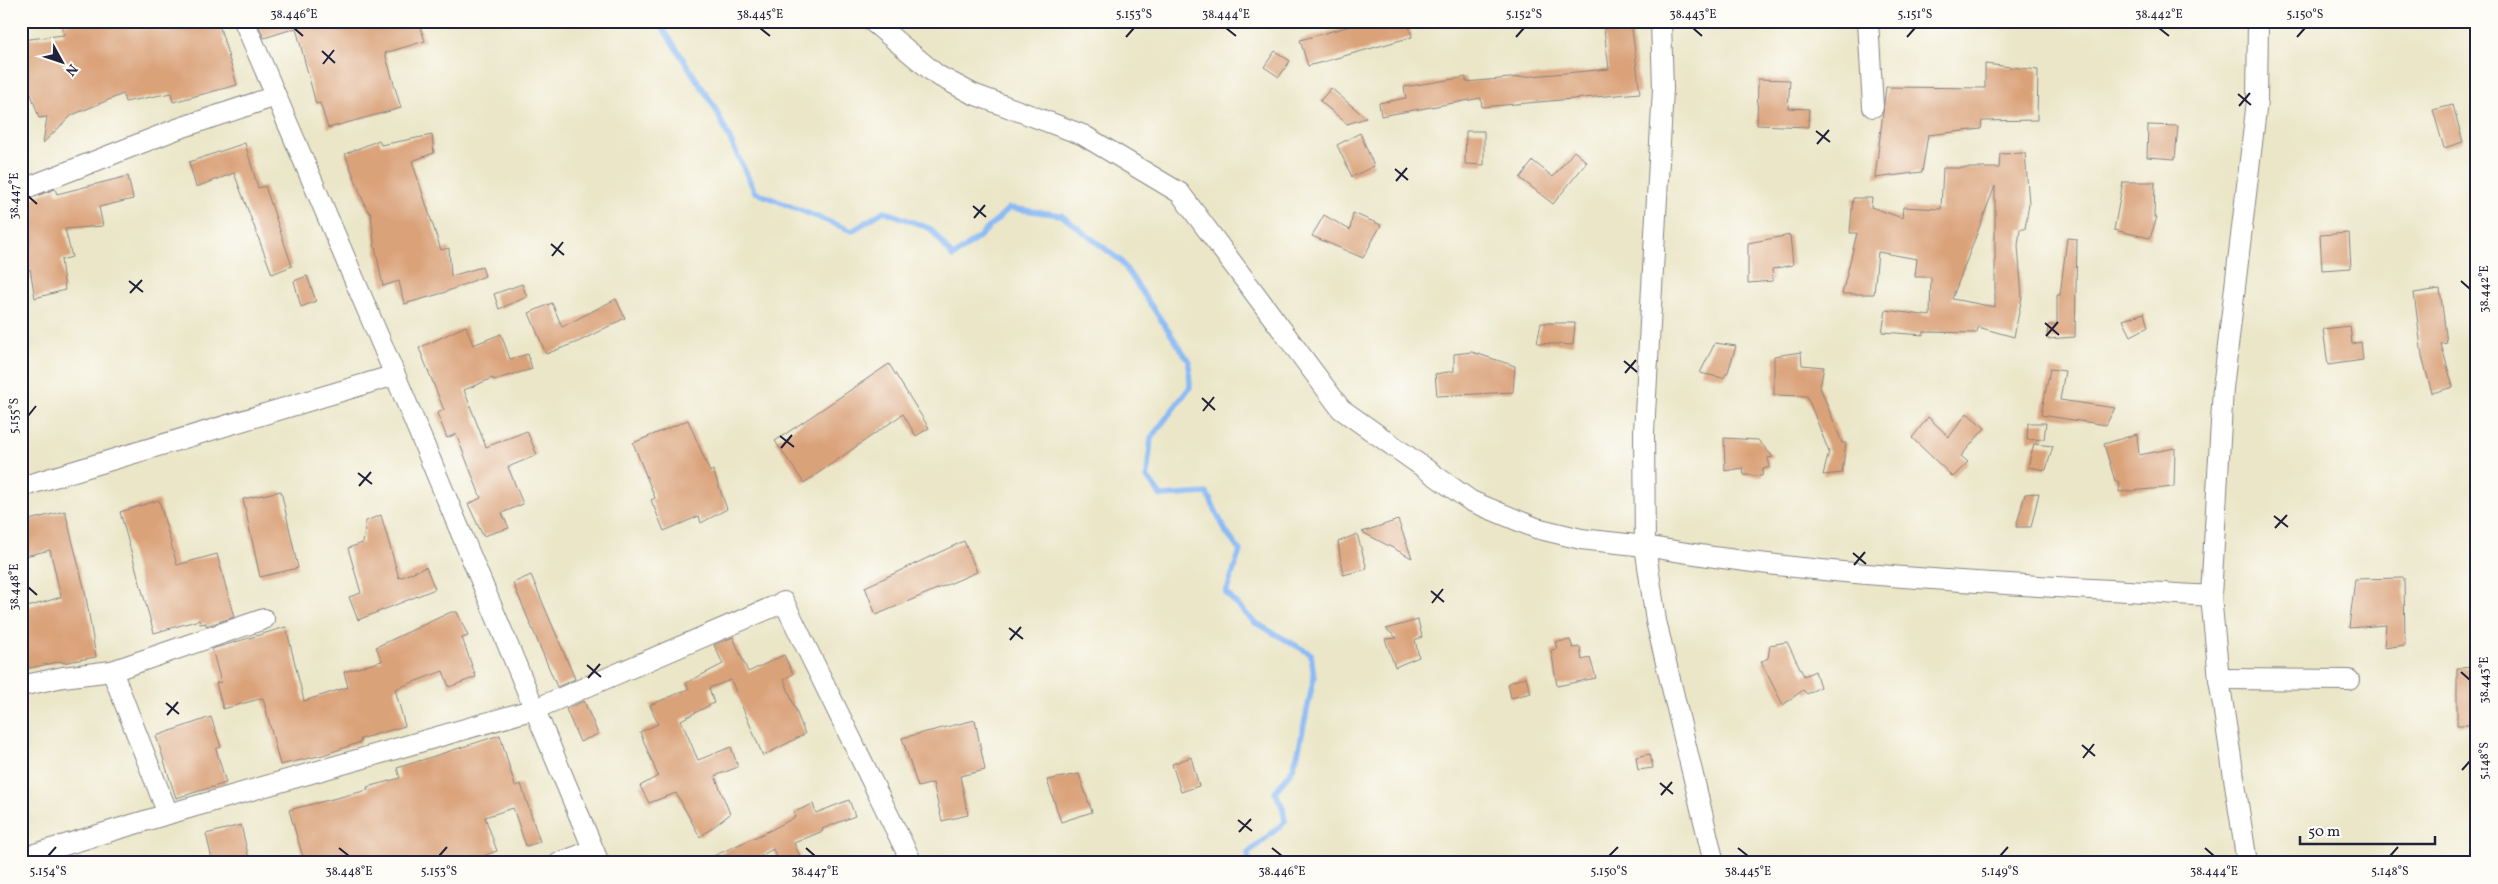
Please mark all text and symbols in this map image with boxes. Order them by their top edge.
text: 38.446°E [270,7,318,23]
text: 38.445°E [737,7,783,23]
text: 5.153°S [1116,7,1152,23]
text: 38.444°E [1202,7,1250,23]
text: 5.152°S [1506,7,1542,23]
text: 38.443°E [1670,7,1716,23]
text: 5.151°S [1898,7,1932,23]
text: 38.442°E [2135,7,2183,23]
text: 5.150°S [2287,7,2324,23]
north arrow [38,38,88,88]
text: N [60,59,81,79]
text: 38.447°E [7,173,23,219]
text: 38.442°E [2477,265,2493,313]
text: 5.155°S [7,398,23,434]
text: 38.448°E [7,564,23,610]
text: 38.443°E [2477,657,2493,703]
text: 5.148°S [2477,742,2493,780]
scale bar [2300,814,2436,846]
text: 50 m [2308,822,2340,843]
text: 5.154°S [29,864,67,880]
text: 38.448°E [326,864,372,880]
text: 5.153°S [421,864,457,880]
text: 38.447°E [792,864,838,880]
text: 38.446°E [1258,864,1306,880]
text: 5.150°S [1591,864,1628,880]
text: 38.445°E [1725,864,1771,880]
text: 5.149°S [1981,864,2019,880]
text: 38.444°E [2190,864,2238,880]
text: 5.148°S [2371,864,2409,880]

